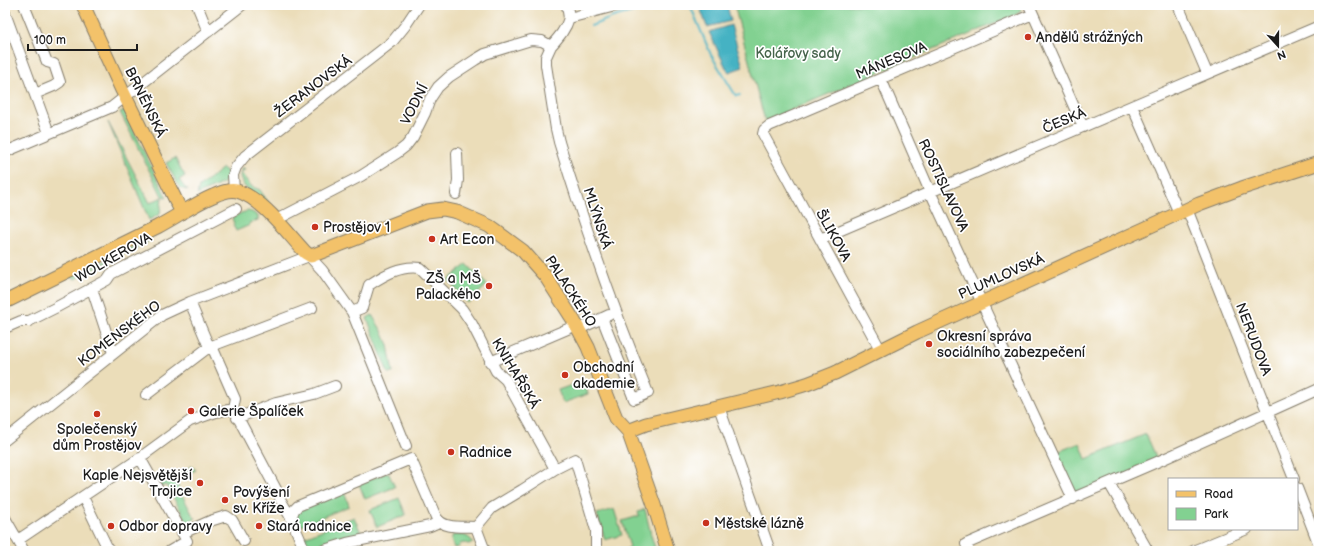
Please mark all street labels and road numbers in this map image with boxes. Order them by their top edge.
street label: MÁNESOVA [853,37,930,83]
street label: ŽERANOVSKÁ [270,51,355,121]
street label: BRNĚNSKÁ [121,64,171,140]
street label: VODNÍ [396,80,432,128]
street label: ČESKÁ [1040,103,1089,137]
street label: ROSTISLAVOVA [915,136,973,235]
street label: MLÝNSKÁ [580,185,617,251]
street label: ŠLIKOVA [812,206,856,265]
street label: WOLKEROVA [72,228,155,286]
street label: PLUMLOVSKÁ [955,249,1047,303]
street label: PALACKÉHO [541,252,601,330]
street label: KOMENSKÉHO [74,296,164,370]
street label: NERUDOVA [1232,300,1275,378]
street label: KNIHAŘSKÁ [488,335,544,412]

